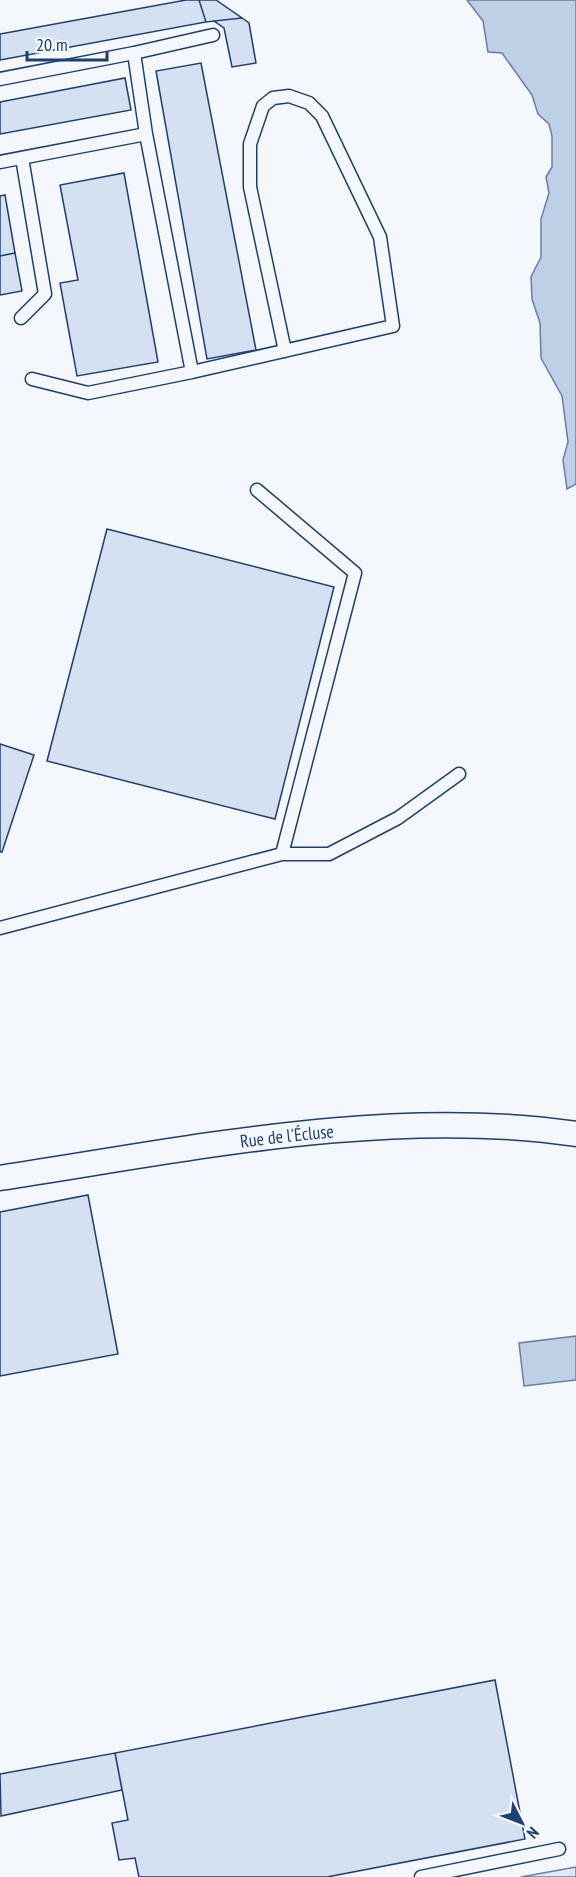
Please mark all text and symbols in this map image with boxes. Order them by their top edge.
scale bar [27,24,106,62]
text: 20 m [36,33,68,56]
street label: Rue de l'Écluse [239,1119,335,1152]
north arrow [492,1793,552,1853]
text: N [523,1823,543,1843]

